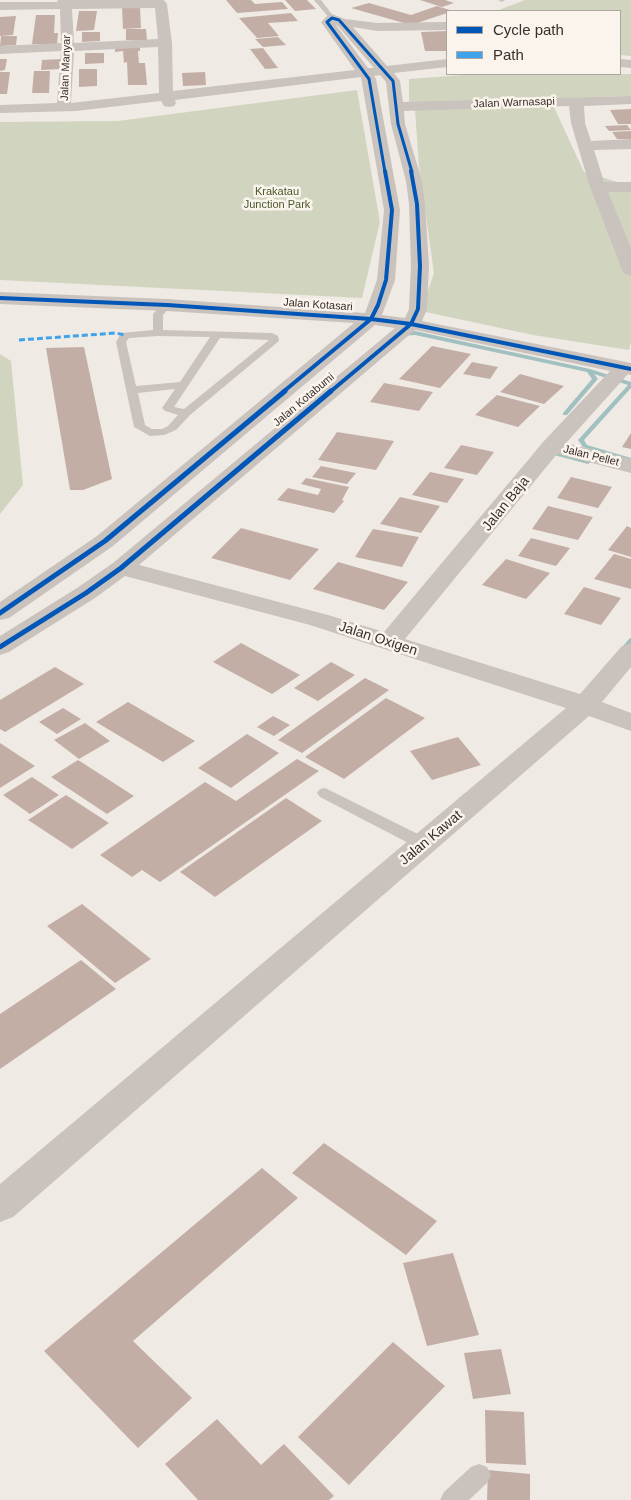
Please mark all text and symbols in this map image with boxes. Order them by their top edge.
legend [446,10,621,75]
text: Cycle path [493,21,564,38]
street label: Jalan Manyar [58,35,74,101]
text: Path [493,46,524,63]
street label: Jalan Warnasapi [473,95,555,111]
park label: Krakatau Junction Park [244,185,310,211]
street label: Jalan Kotasari [283,296,353,314]
street label: Jalan Kotabumi [271,371,337,429]
street label: Jalan Pellet [562,443,620,469]
street label: Jalan Baja [479,473,533,535]
street label: Jalan Oxigen [337,618,419,660]
street label: Jalan Kawat [396,807,466,869]

